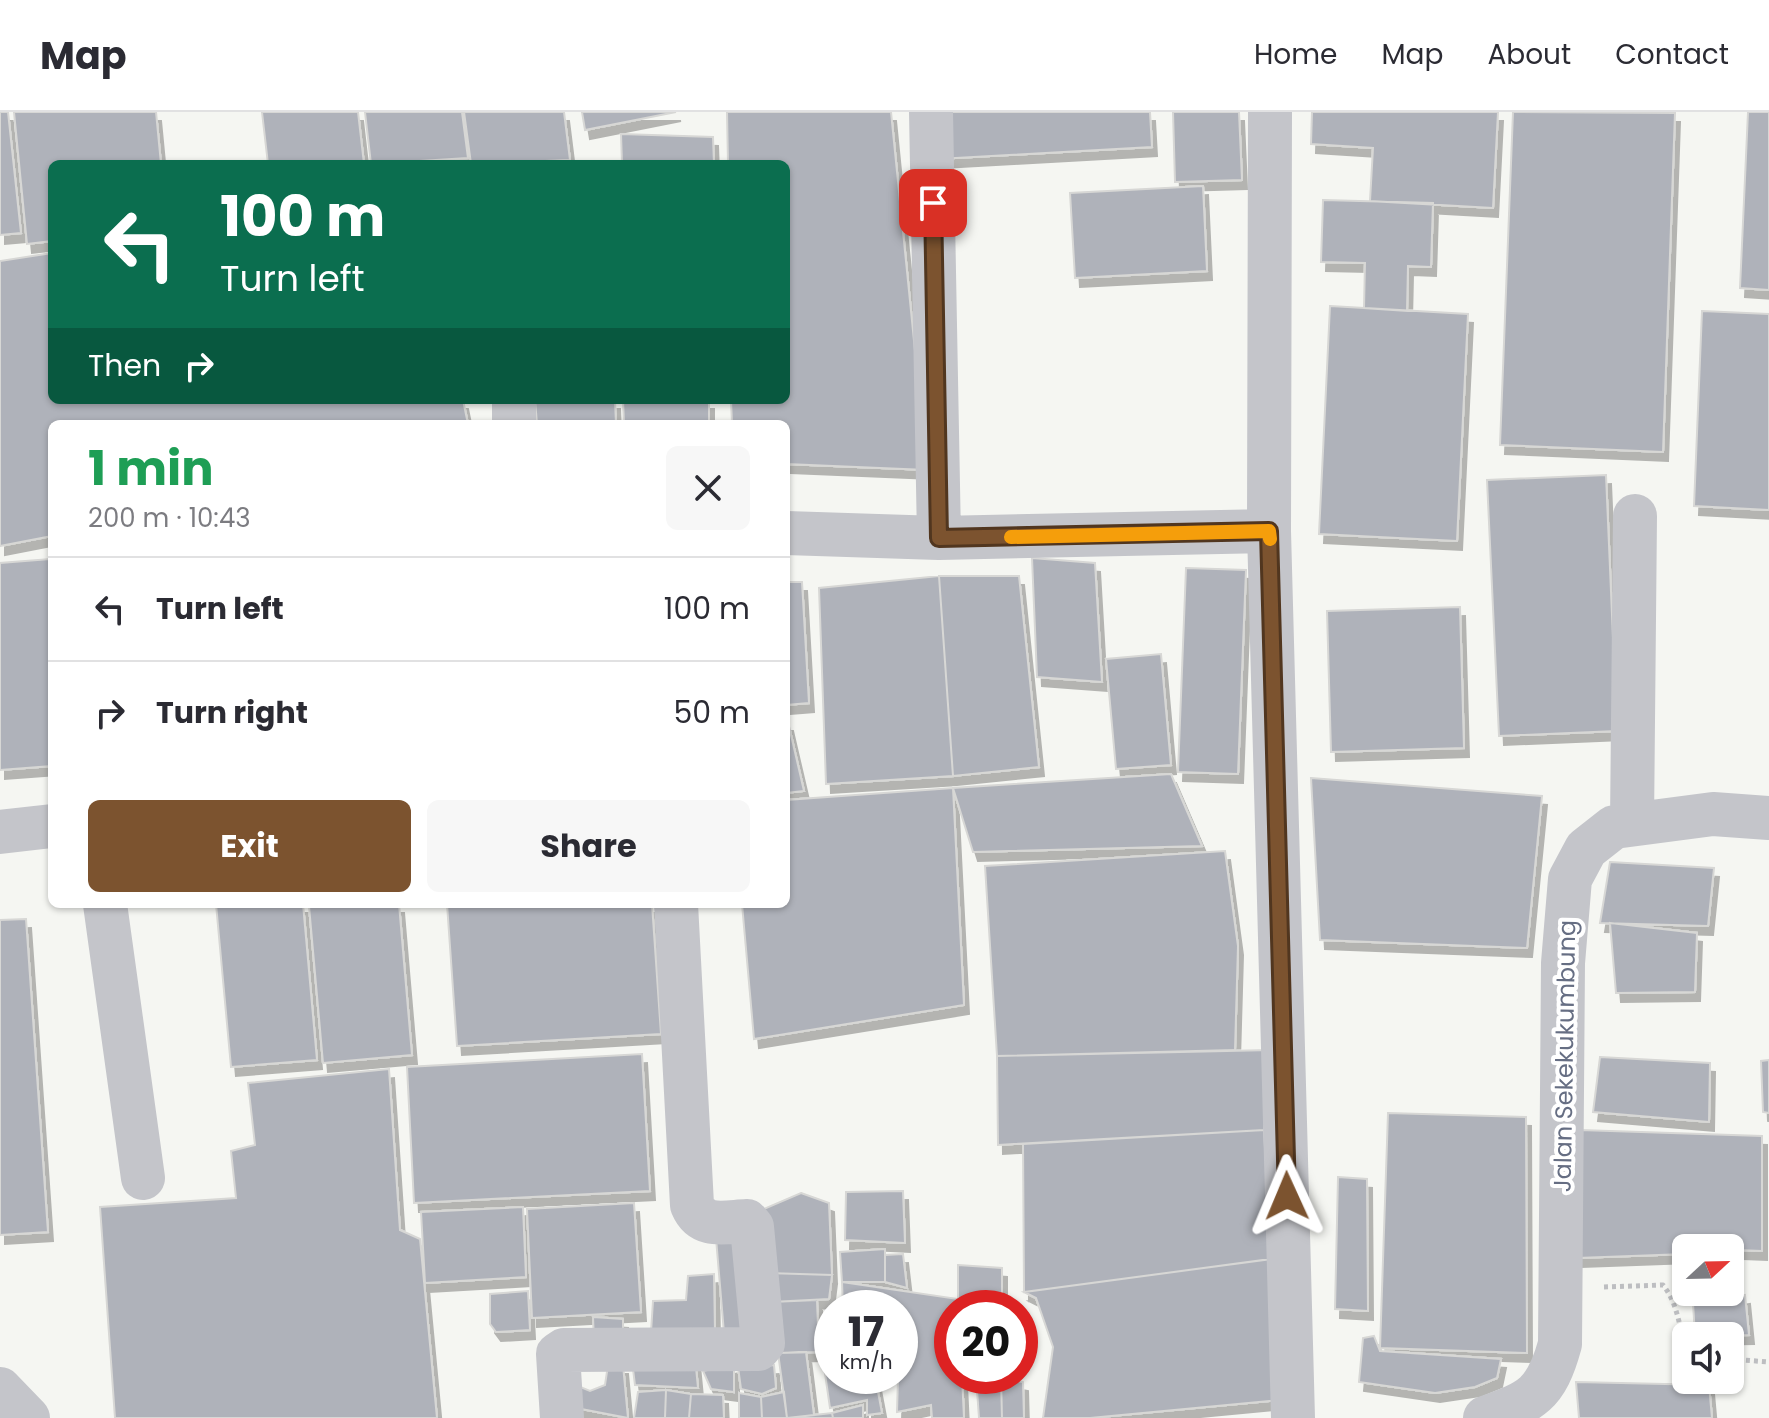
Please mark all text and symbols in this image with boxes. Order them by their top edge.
text: Map [40,29,127,82]
text: Home [1254,35,1337,74]
text: Map [1381,35,1443,74]
text: About [1487,35,1571,74]
text: Contact [1615,35,1729,74]
pin [899,169,967,237]
text: 100 m [220,177,385,256]
icon: arrive [911,181,955,225]
icon: left [88,192,192,296]
text: Turn left [220,253,365,304]
text: Then [88,344,161,387]
icon: right [177,344,221,388]
text: 1 min [88,435,214,502]
button: close [666,446,750,530]
text: 200 m · 10:43 [88,500,251,536]
icon: left [88,587,132,631]
text: Turn left [156,587,284,630]
text: 100 m [664,587,750,630]
icon: right [88,691,132,735]
text: Turn right [156,691,308,734]
text: 50 m [673,691,750,734]
button: Exit [88,800,411,892]
button: Share [427,800,750,892]
street label: Jalan Sekekukumbung [1546,920,1583,1192]
position arrow [1245,1154,1329,1238]
north arrow [1672,1234,1744,1306]
map controls [1672,1234,1744,1394]
speed limit sign: 20 [934,1290,1038,1394]
text: 17 [848,1304,884,1360]
button: sound [1672,1322,1744,1394]
text: km/h [839,1348,893,1376]

